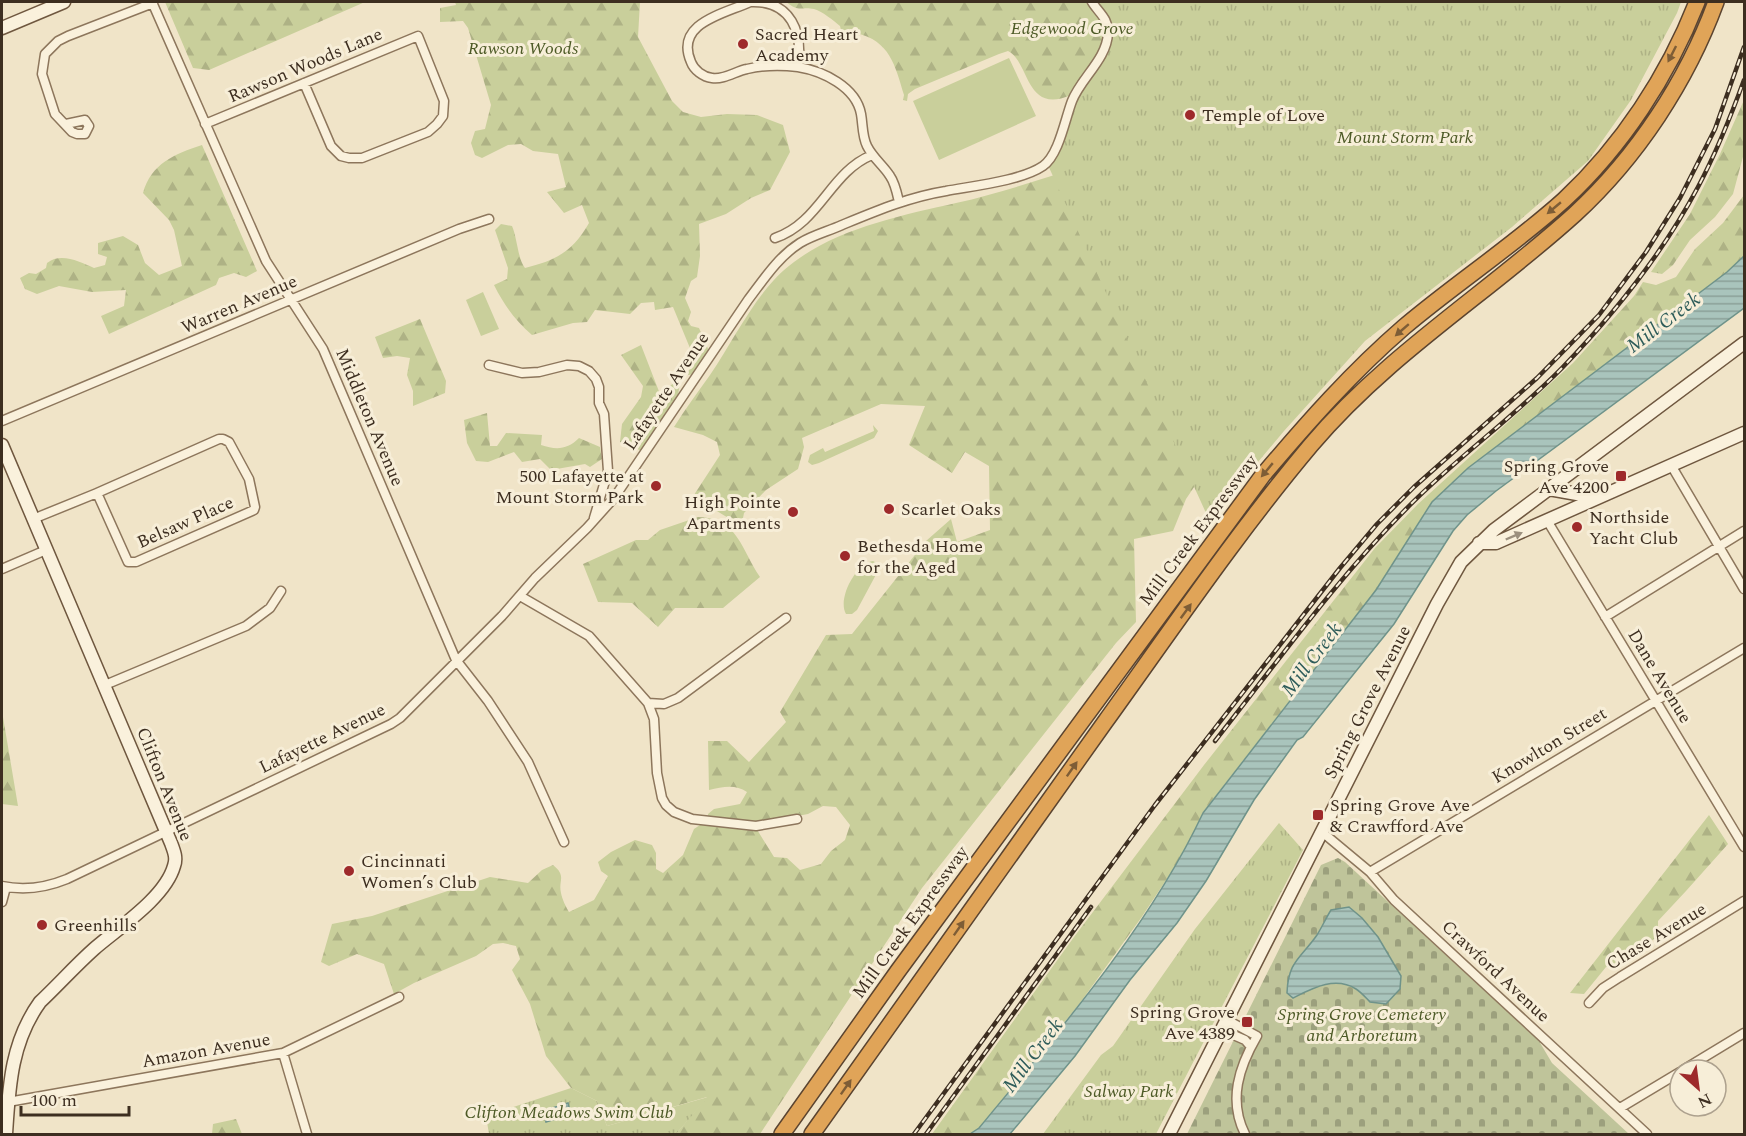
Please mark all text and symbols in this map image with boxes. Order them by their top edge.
park label: Edgewood Grove [1010,15,1134,42]
street label: Rawson Woods Lane [224,21,387,110]
place label: Sacred Heart Academy [755,21,858,69]
park label: Rawson Woods [468,35,579,62]
marker: Sacred Heart Academy [736,37,750,51]
one-way arrow [1667,46,1677,63]
place label: Temple of Love [1202,102,1325,129]
marker: Temple of Love [1183,108,1197,122]
park label: Mount Storm Park [1337,124,1474,151]
one-way arrow [1547,201,1562,214]
street label: Warren Avenue [177,268,301,341]
water label: Mill Creek [1620,284,1708,361]
one-way arrow [1395,323,1410,336]
street label: Lafayette Avenue [617,327,716,456]
street label: Middleton Avenue [328,344,411,490]
street label: Mill Creek Expressway [1132,448,1265,612]
place label: Spring Grove Ave 4200 [1504,453,1609,501]
one-way arrow [1261,462,1274,477]
place label: 500 Lafayette at Mount Storm Park [496,463,644,511]
marker: Spring Grove Ave 4200 [1614,469,1628,483]
marker: 500 Lafayette at Mount Storm Park [649,479,663,493]
street label: Belsaw Place [132,489,238,556]
place label: High Pointe Apartments [684,489,781,537]
place label: Scarlet Oaks [901,496,1001,523]
marker: Scarlet Oaks [882,502,896,516]
place label: Northside Yacht Club [1589,504,1678,552]
marker: High Pointe Apartments [786,505,800,519]
marker: Northside Yacht Club [1570,520,1584,534]
one-way arrow [1505,531,1523,540]
place label: Bethesda Home for the Aged [857,533,983,581]
marker: Bethesda Home for the Aged [838,549,852,563]
one-way arrow [1179,603,1191,618]
water label: Mill Creek [1274,616,1350,703]
street label: Spring Grove Avenue [1317,621,1418,784]
street label: Dane Avenue [1621,624,1698,729]
street label: Lafayette Avenue [254,696,390,781]
street label: Knowlton Street [1486,700,1612,791]
street label: Clifton Avenue [129,723,200,845]
one-way arrow [1066,762,1078,778]
place label: Spring Grove Ave & Crawfford Ave [1330,792,1470,840]
marker: Spring Grove Ave & Crawfford Ave [1311,808,1325,822]
street label: Mill Creek Expressway [846,839,976,1004]
place label: Cincinnati Women’s Club [361,848,477,896]
marker: Cincinnati Women’s Club [342,864,356,878]
street label: Chase Avenue [1601,896,1711,977]
place label: Greenhills [54,912,137,939]
street label: Crawford Avenue [1435,914,1556,1029]
marker: Greenhills [35,918,49,932]
one-way arrow [953,921,965,937]
place label: Spring Grove Ave 4389 [1130,999,1235,1047]
park label: Spring Grove Cemetery and Arboretum [1278,1001,1446,1049]
water label: Mill Creek [995,1012,1071,1099]
marker: Spring Grove Ave 4389 [1240,1015,1254,1029]
street label: Amazon Avenue [140,1026,273,1075]
north arrow [1668,1058,1728,1118]
park label: Salway Park [1084,1078,1174,1105]
scale bar [21,1079,129,1117]
one-way arrow [839,1079,851,1094]
text: 100 m [30,1087,77,1114]
text: N [1693,1087,1716,1114]
park label: Clifton Meadows Swim Club [465,1099,673,1126]

